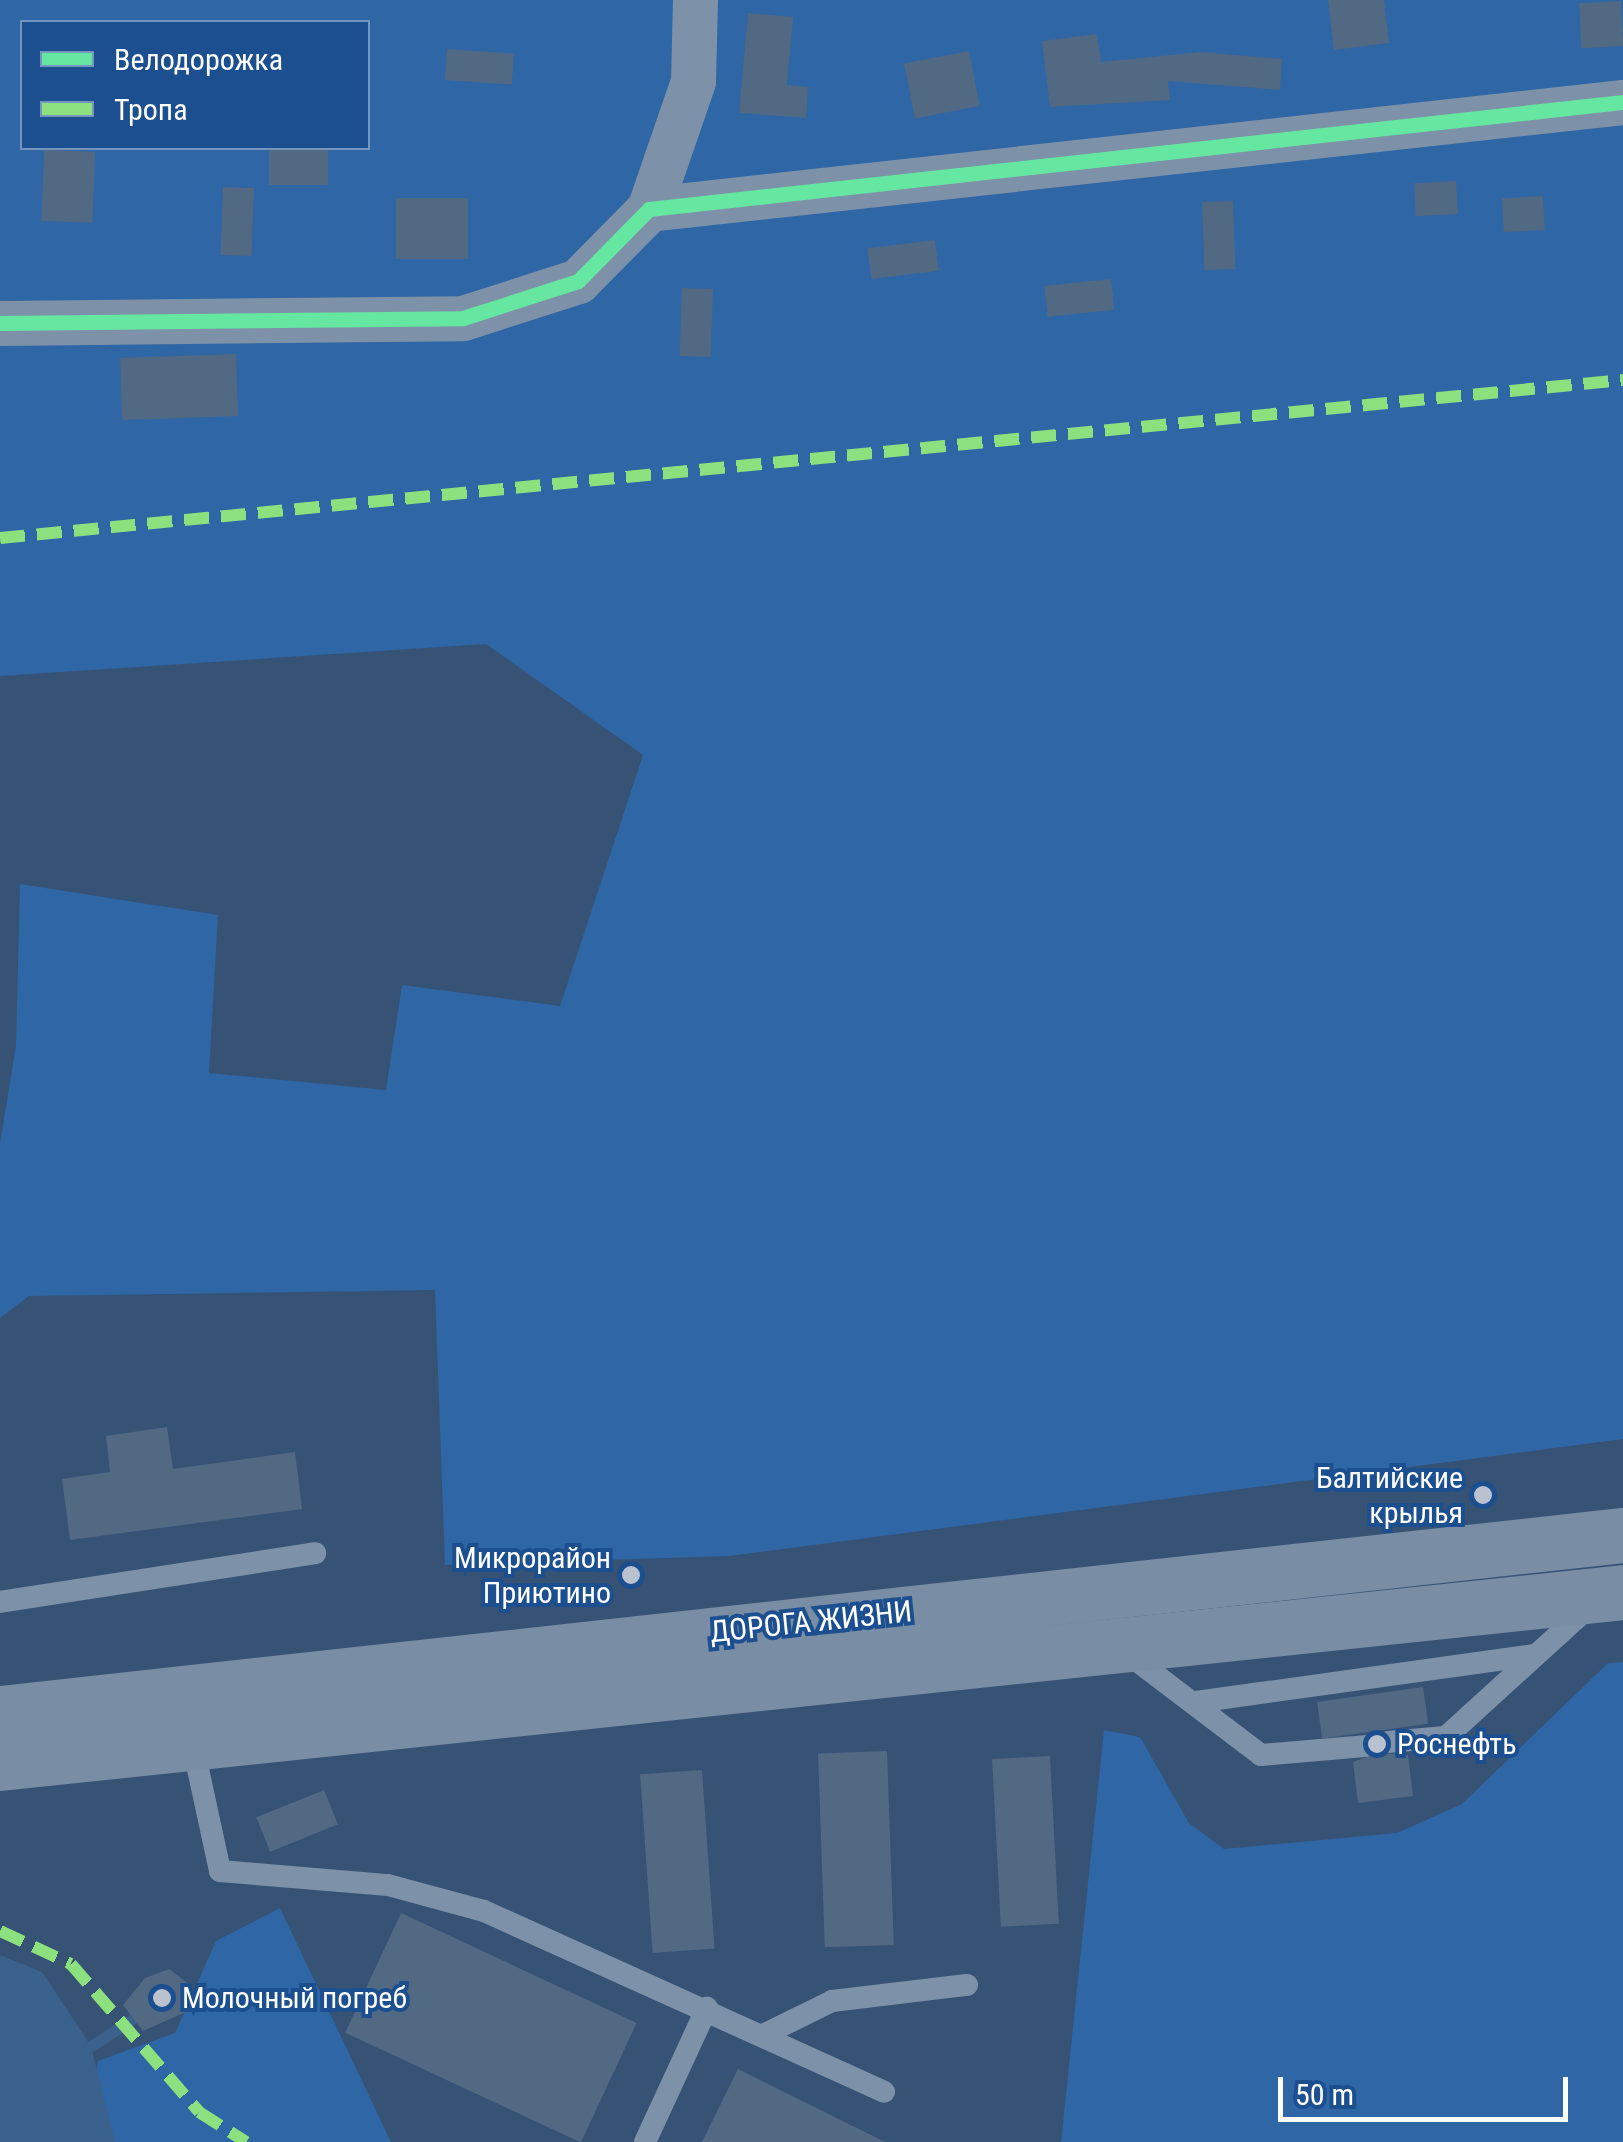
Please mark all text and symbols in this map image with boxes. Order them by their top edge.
legend [20,20,370,150]
text: Велодорожка [114,42,283,77]
text: Тропа [114,92,188,127]
place label: Балтийские крылья [1316,1460,1463,1530]
marker: Балтийские крылья [1472,1484,1494,1506]
place label: Микрорайон Приютино [454,1540,611,1610]
marker: Микрорайон Приютино [620,1564,642,1586]
street label: ДОРОГА ЖИЗНИ [708,1593,914,1651]
place label: Роснефть [1397,1726,1516,1762]
marker: Роснефть [1366,1733,1388,1755]
place label: Молочный погреб [182,1980,407,2016]
marker: Молочный погреб [151,1987,173,2009]
scale bar [1283,2057,1573,2119]
text: 50 m [1295,2077,1354,2112]

